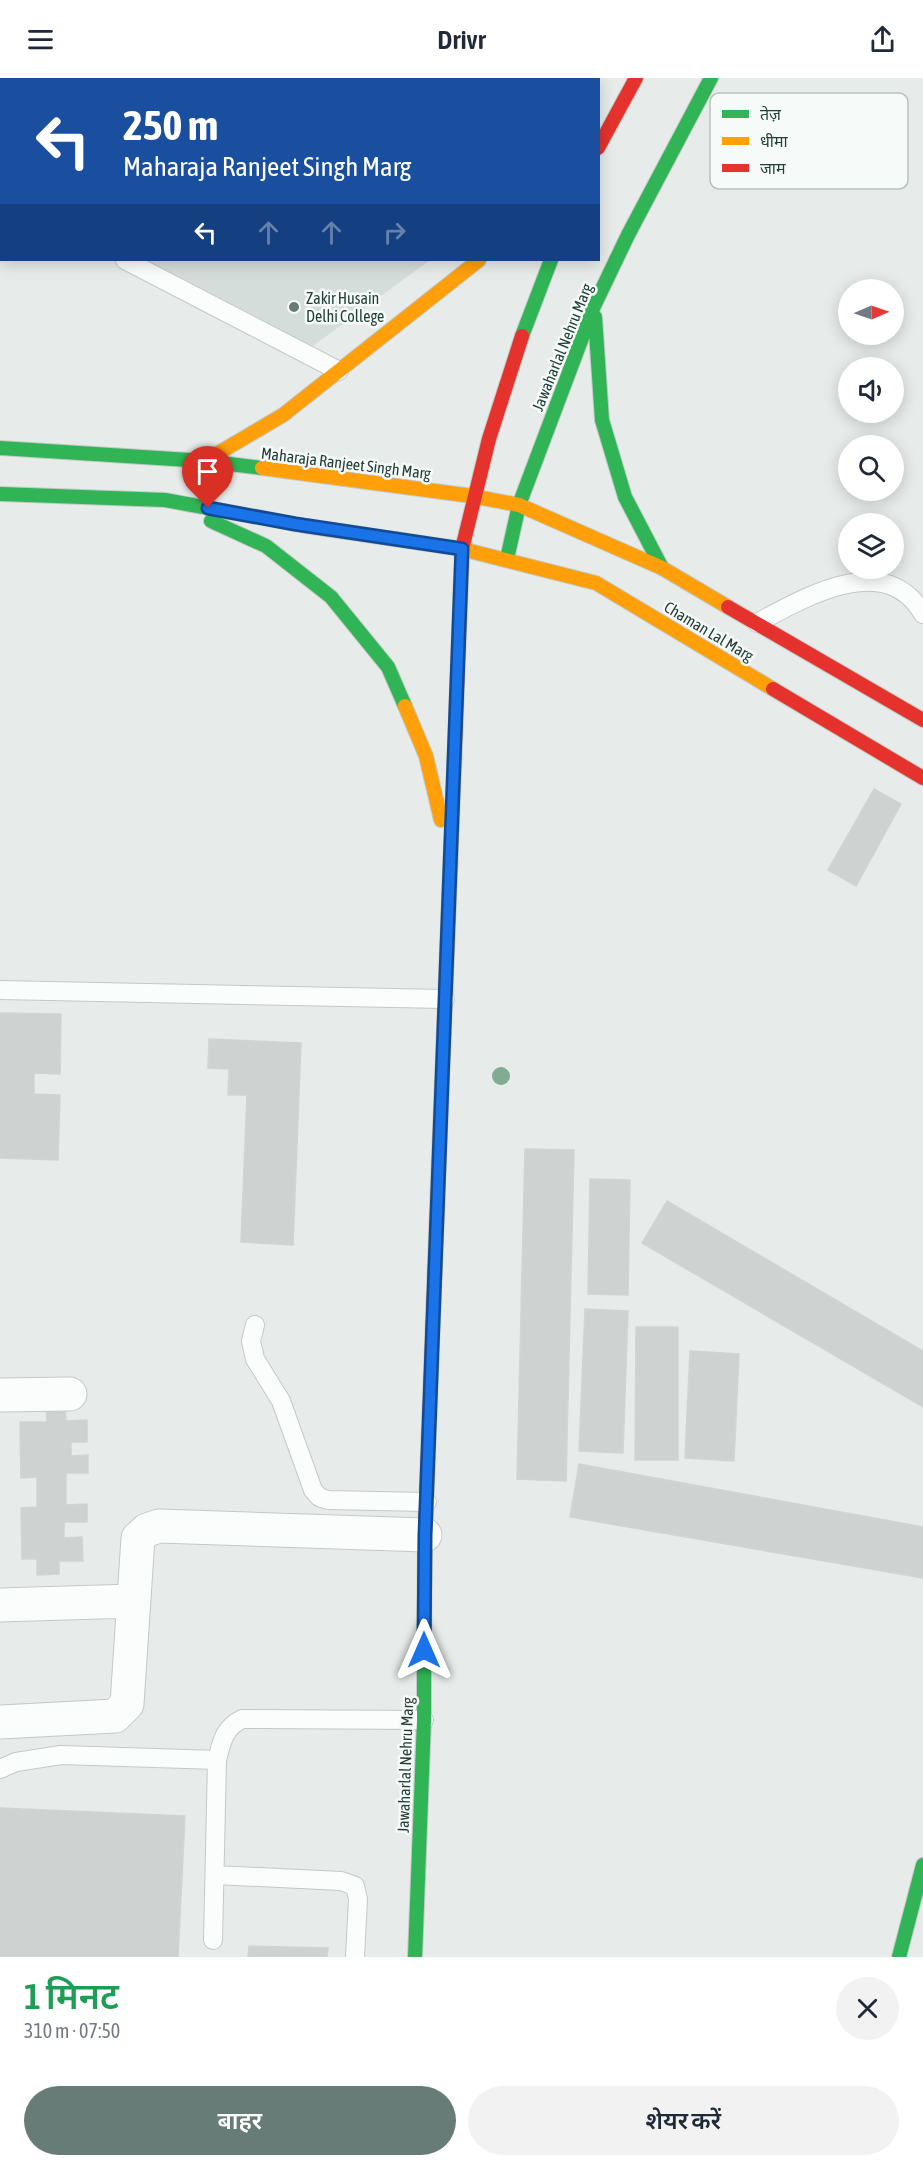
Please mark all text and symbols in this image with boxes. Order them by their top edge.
icon: menu [24,23,57,56]
icon: share [866,23,899,56]
text: Drivr [437,24,486,55]
legend [710,93,908,189]
text: 250 m [123,101,218,149]
icon: left [24,102,102,180]
text: तेज़ [760,105,782,123]
text: धीमा [760,132,789,150]
text: Maharaja Ranjeet Singh Marg [123,151,411,182]
text: जाम [760,159,786,177]
icon: left [189,216,222,249]
icon: ahead [252,216,285,249]
icon: ahead [315,216,348,249]
icon: right [378,216,411,249]
north arrow [838,279,904,345]
map controls [838,279,904,579]
street label: Jawaharlal Nehru Marg [528,281,597,414]
place label: Zakir Husain Delhi College [306,289,384,326]
marker: Zakir Husain Delhi College [287,300,301,314]
button: sound [838,357,904,423]
button: search [838,435,904,501]
street label: Maharaja Ranjeet Singh Marg [260,444,432,483]
pin [182,446,233,508]
icon: arrive [191,455,224,488]
button: layers [838,513,904,579]
street label: Chaman Lal Marg [661,597,757,666]
position arrow [392,1618,456,1682]
street label: Jawaharlal Nehru Marg [394,1697,417,1833]
text: 1 मिनट [24,1975,119,2017]
button: close [836,1977,899,2040]
text: 310 m · 07:50 [24,2019,120,2042]
button: बाहर [24,2086,456,2155]
button: शेयर करें [468,2086,899,2155]

